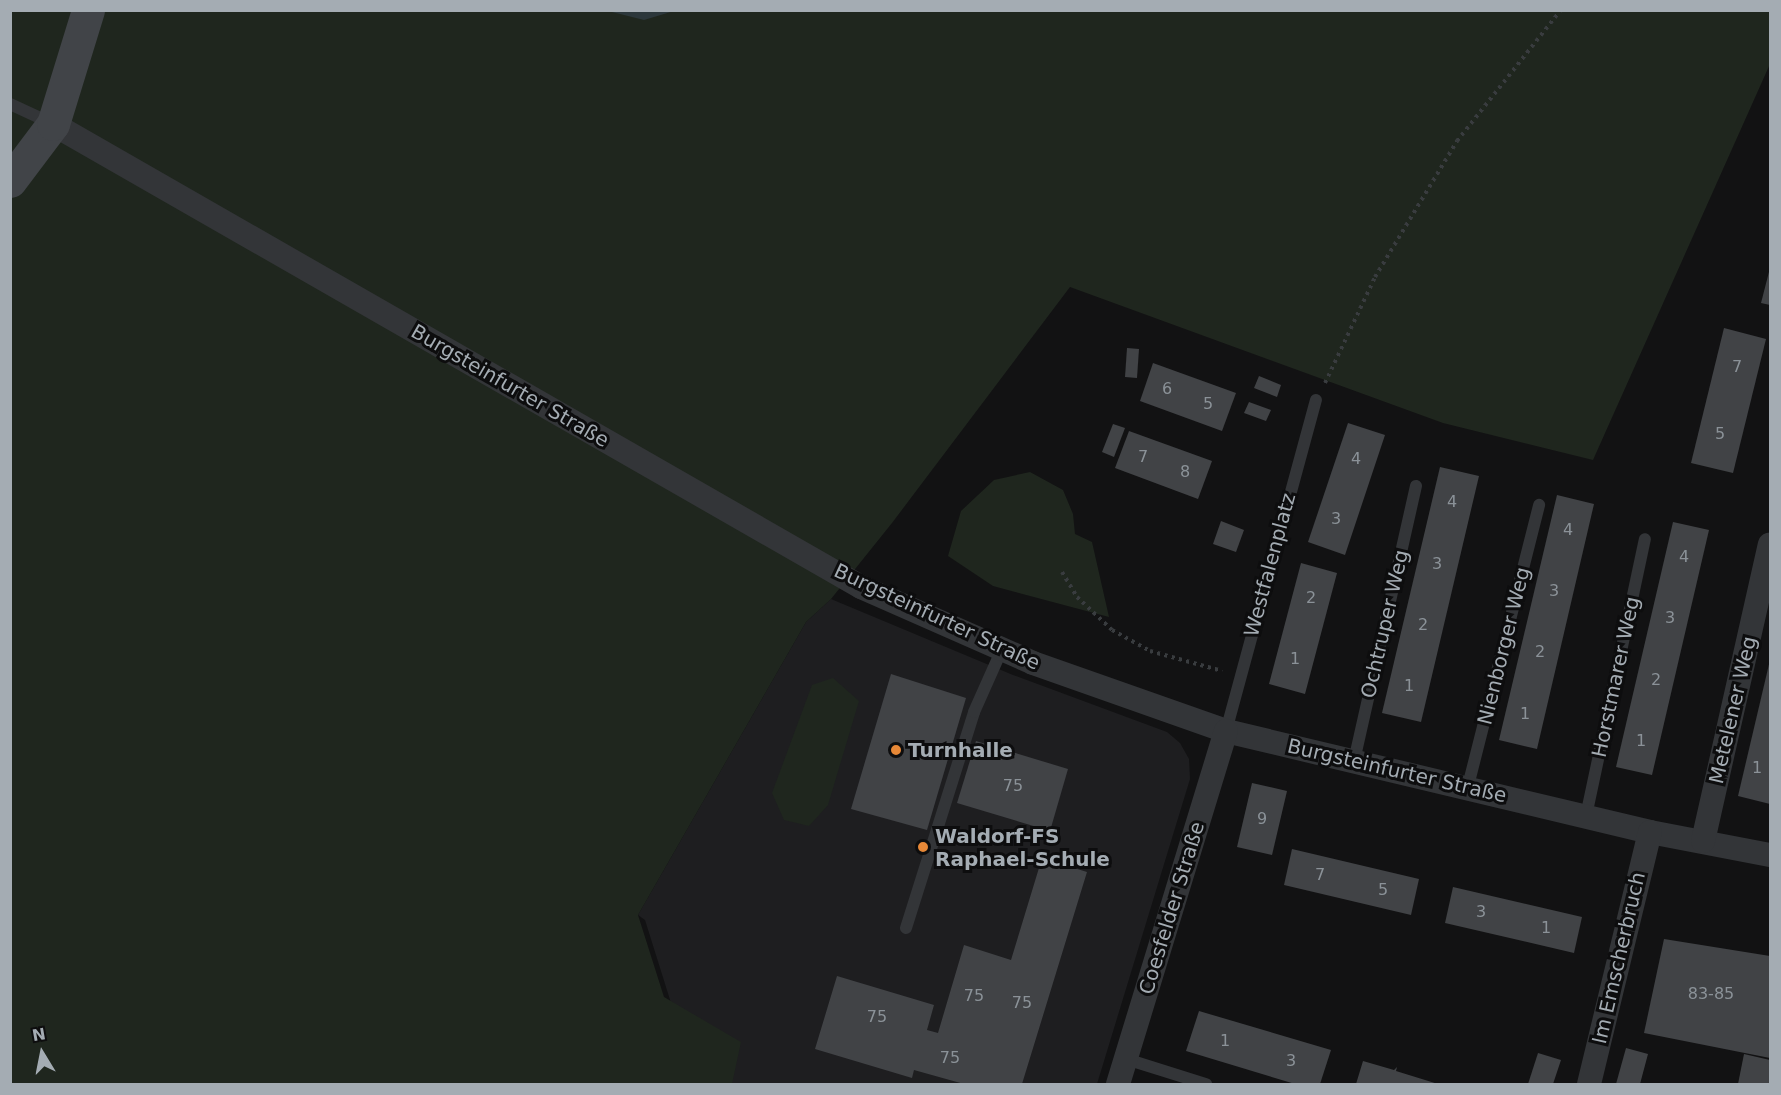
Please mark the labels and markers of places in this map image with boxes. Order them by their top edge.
place label: Turnhalle [908,738,1013,762]
marker: Turnhalle [889,743,903,757]
place label: Waldorf-FS Raphael-Schule [935,824,1110,871]
marker: Waldorf-FS Raphael-Schule [916,840,930,854]

